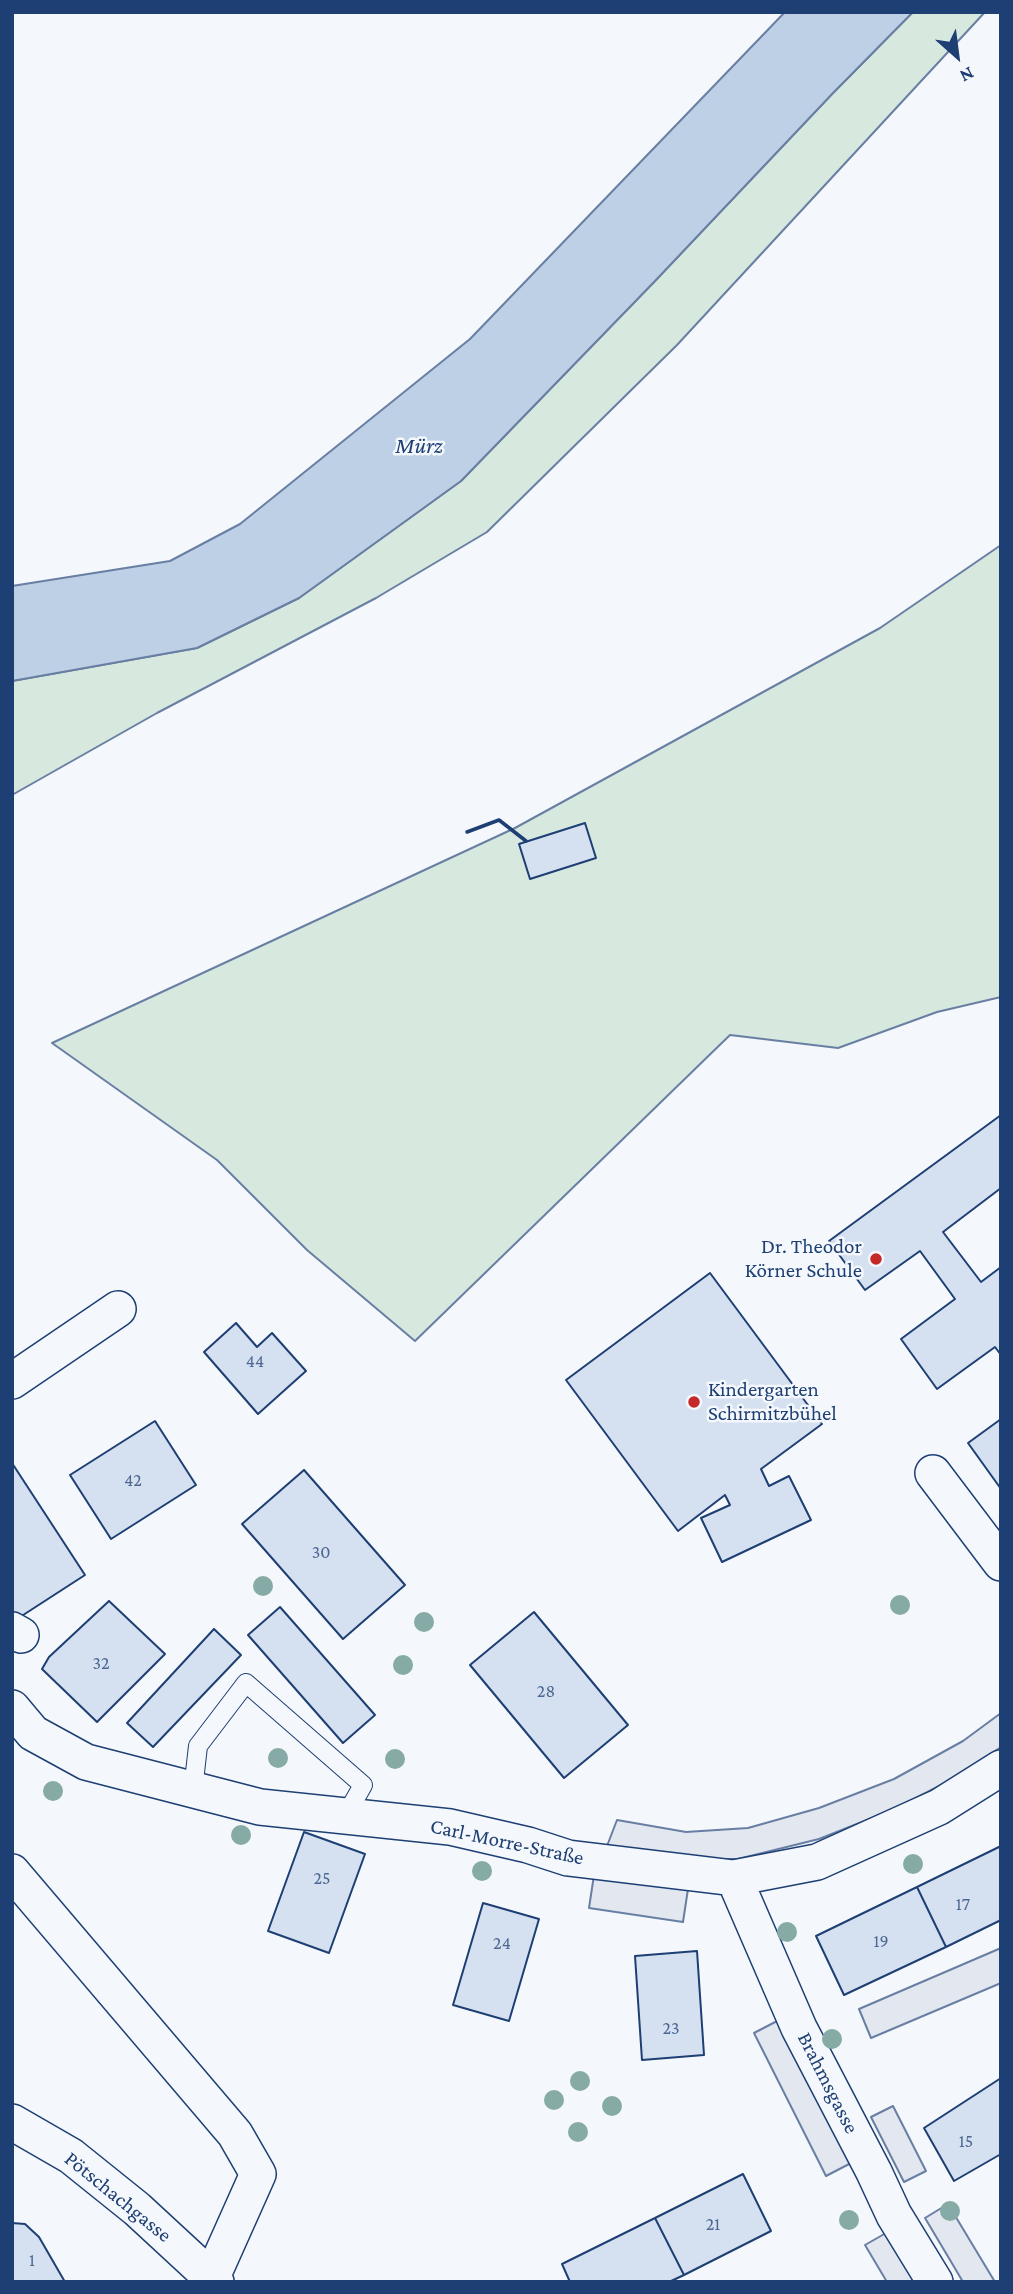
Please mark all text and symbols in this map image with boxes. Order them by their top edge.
north arrow [922,21,992,91]
text: N [956,63,978,87]
water label: Mürz [395,432,443,460]
place label: Dr. Theodor Körner Schule [745,1234,862,1284]
marker: Dr. Theodor Körner Schule [868,1251,884,1267]
house number: 44 [246,1350,264,1372]
place label: Kindergarten Schirmitzbühel [708,1377,837,1427]
marker: Kindergarten Schirmitzbühel [686,1394,702,1410]
house number: 42 [124,1469,142,1491]
house number: 30 [312,1541,330,1563]
house number: 32 [92,1652,110,1674]
house number: 28 [537,1680,555,1702]
street label: Carl-Morre-Straße [428,1813,586,1871]
house number: 25 [313,1867,331,1889]
house number: 17 [956,1893,970,1915]
house number: 19 [873,1930,889,1952]
house number: 24 [493,1932,511,1954]
house number: 23 [662,2017,680,2039]
street label: Brahmsgasse [792,2028,864,2138]
house number: 15 [959,2130,973,2152]
street label: Pötschachgasse [59,2146,177,2248]
house number: 21 [706,2213,720,2235]
house number: 1 [29,2249,35,2271]

